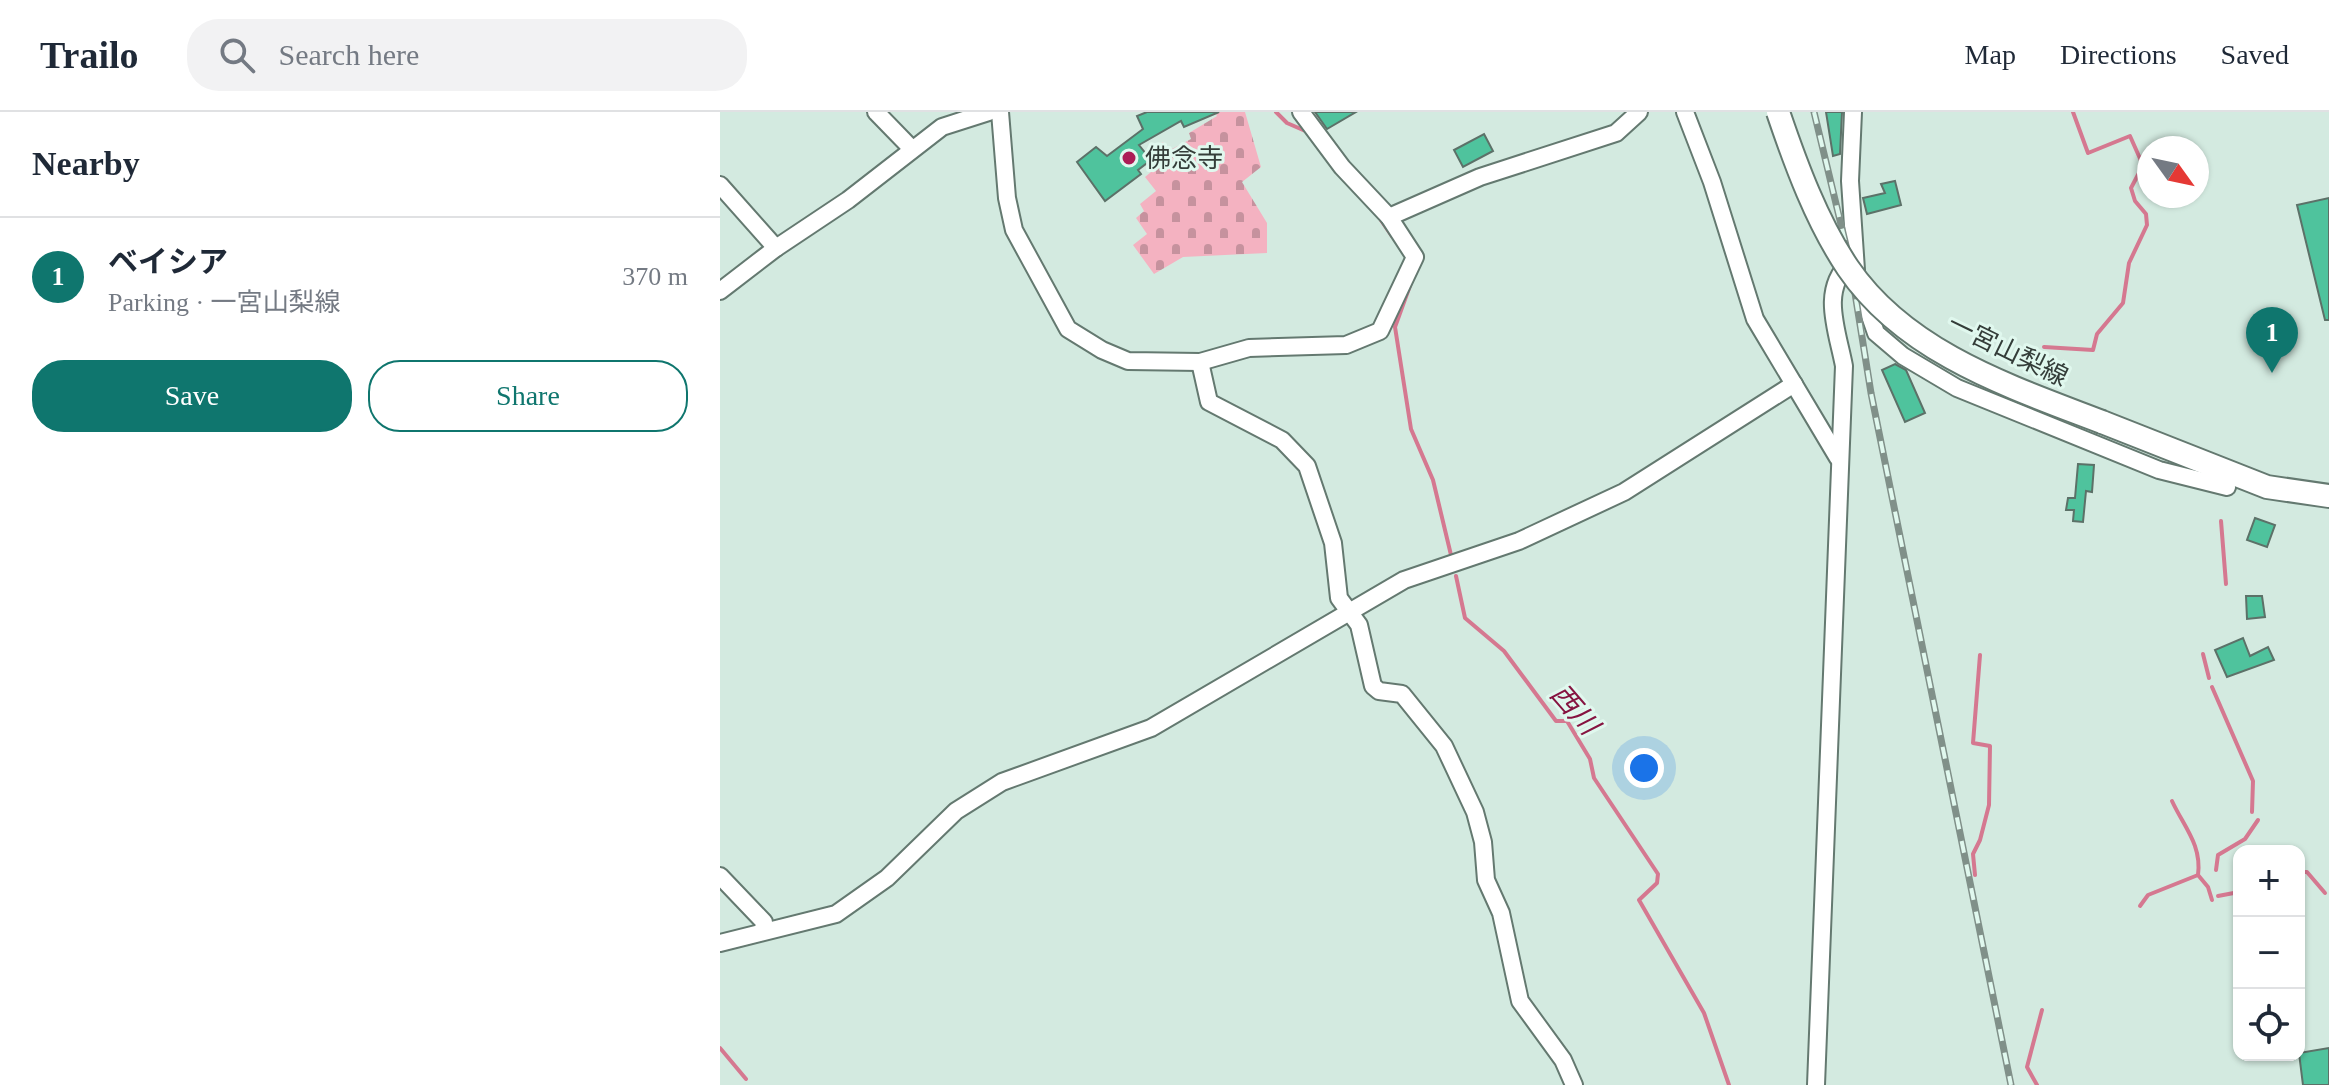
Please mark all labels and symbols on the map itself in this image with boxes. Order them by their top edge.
north arrow [2137,136,2209,208]
place label: 佛念寺 [1145,144,1223,173]
marker: 佛念寺 [1120,149,1138,167]
pin: 1 [2246,307,2298,373]
street label: 一宮山梨線 [1943,309,2073,392]
water label: 西川 [1545,678,1607,743]
your location [1624,748,1664,788]

